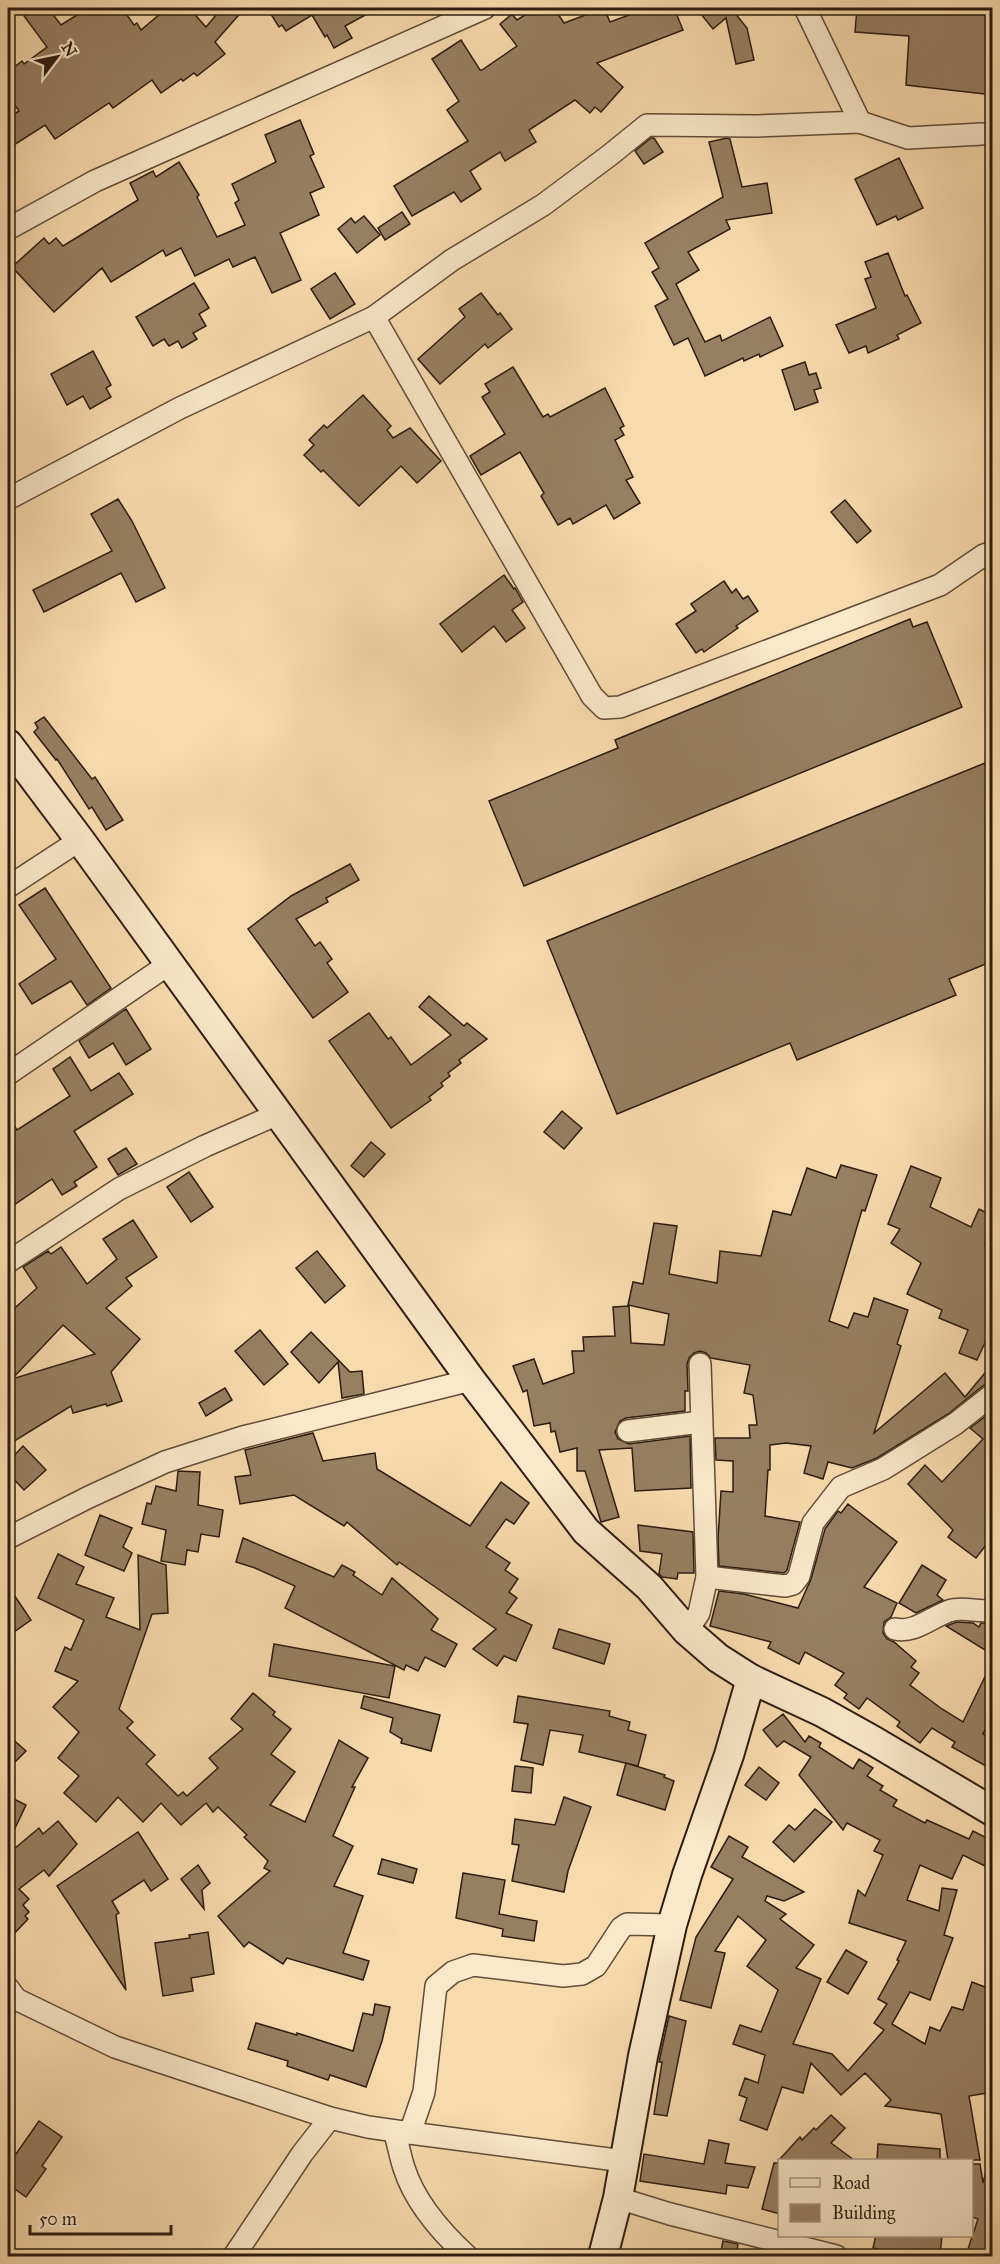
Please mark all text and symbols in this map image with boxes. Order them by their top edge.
north arrow [27,27,87,87]
text: N [58,39,81,60]
legend [778,2159,973,2237]
text: Road [832,2172,870,2194]
scale bar [30,2198,171,2236]
text: Building [832,2202,896,2225]
text: 50 m [39,2208,77,2230]

